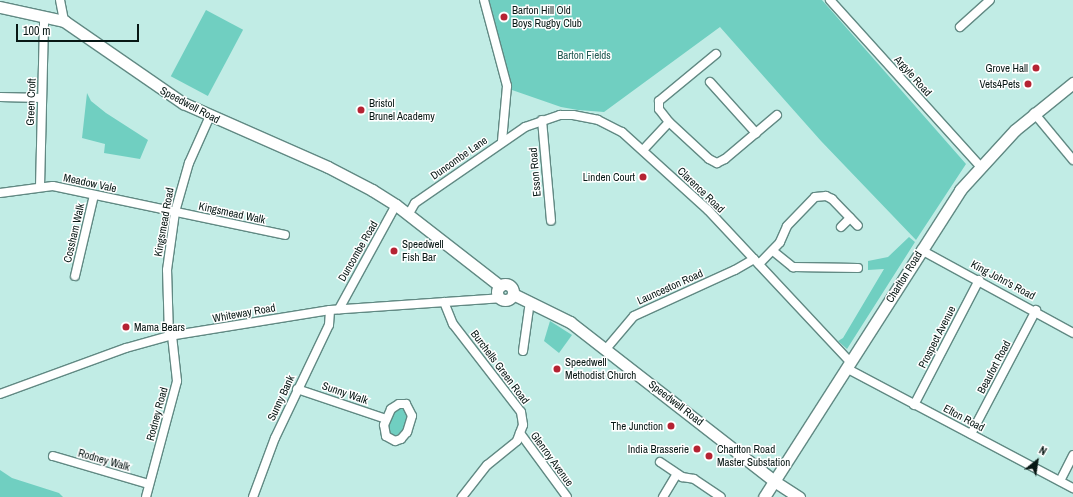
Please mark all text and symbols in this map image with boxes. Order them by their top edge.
place label: Barton Hill Old Boys Rugby Club [512,4,582,30]
marker: Barton Hill Old Boys Rugby Club [499,12,509,22]
scale bar [18,16,141,42]
text: 100 m [23,23,50,39]
park label: Barton Fields [557,48,611,62]
street label: Argyle Road [891,53,935,99]
place label: Grove Hall [985,61,1028,75]
marker: Grove Hall [1031,63,1041,73]
place label: Vets4Pets [979,77,1020,91]
street label: Green Croft [24,78,38,126]
marker: Vets4Pets [1023,79,1033,89]
street label: Speedwell Road [158,84,222,126]
place label: Bristol Brunel Academy [369,97,435,123]
marker: Bristol Brunel Academy [356,105,366,115]
street label: Duncombe Lane [428,134,490,182]
street label: Esson Road [526,147,544,197]
street label: Clarence Road [675,164,727,216]
place label: Linden Court [583,170,635,184]
street label: Meadow Vale [62,171,118,195]
marker: Linden Court [638,172,648,182]
street label: Kingsmead Road [151,187,177,257]
street label: Kingsmead Walk [197,199,267,227]
street label: Cossham Walk [61,202,87,264]
street label: Duncombe Road [335,218,381,284]
place label: Speedwell Fish Bar [402,238,444,264]
marker: Speedwell Fish Bar [389,246,399,256]
street label: Charlton Road [883,249,925,305]
street label: King John's Road [969,258,1037,302]
street label: Launceston Road [635,267,705,307]
street label: Whiteway Road [212,301,276,325]
street label: Prospect Avenue [916,303,958,371]
place label: Mama Bears [134,320,185,334]
marker: Mama Bears [121,322,131,332]
street label: Burchells Green Road [468,328,532,406]
street label: Beaufort Road [975,338,1013,396]
place label: Speedwell Methodist Church [565,356,636,382]
marker: Speedwell Methodist Church [552,364,562,374]
street label: Sunny Bank [265,373,297,423]
street label: Speedwell Road [646,378,706,428]
street label: Sunny Walk [320,379,370,407]
street label: Rodney Road [143,386,171,442]
street label: Elton Road [941,402,987,434]
place label: The Junction [611,419,663,433]
marker: The Junction [666,421,676,431]
street label: Glenroy Avenue [528,429,576,489]
north arrow [1017,441,1057,481]
place label: India Brasserie [628,442,689,456]
place label: Charlton Road Master Substation [717,443,790,469]
text: N [1037,443,1049,458]
marker: India Brasserie [692,444,702,454]
street label: Rodney Walk [77,446,131,474]
marker: Charlton Road Master Substation [704,451,714,461]

